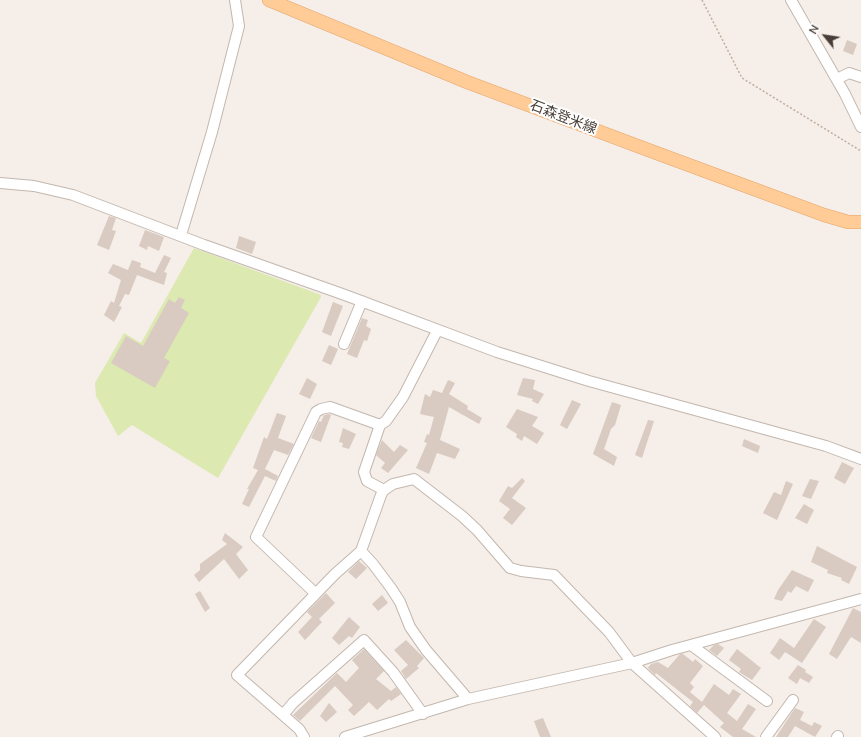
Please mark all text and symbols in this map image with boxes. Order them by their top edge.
north arrow [805,16,845,56]
text: N [806,22,823,37]
street label: 石森登米線 [527,98,599,138]

